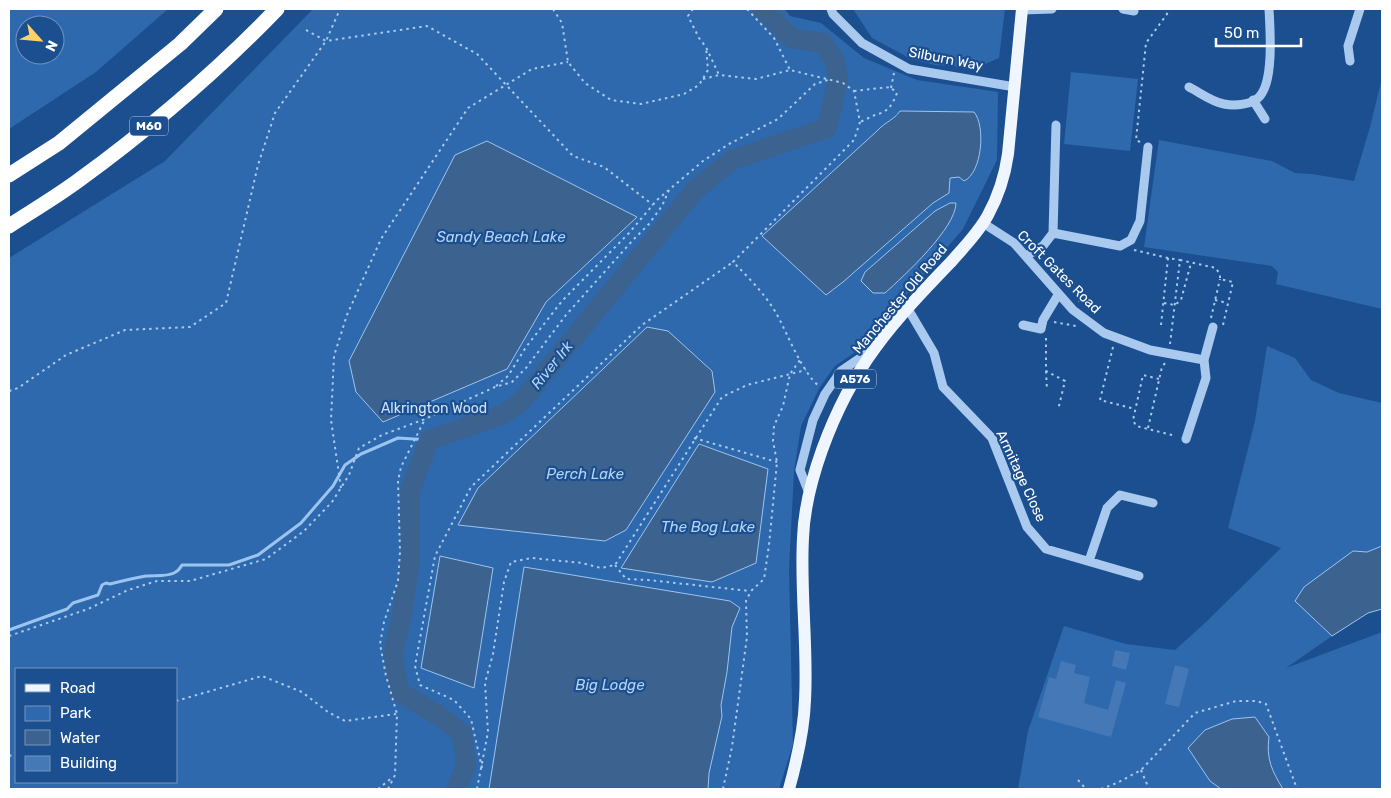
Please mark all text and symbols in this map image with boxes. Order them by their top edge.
north arrow [15,15,65,65]
scale bar [1216,15,1301,47]
text: 50 m [1224,24,1259,42]
text: N [41,37,61,54]
street label: Silburn Way [907,43,985,75]
road number: M60 [130,116,168,136]
street label: Croft Gates Road [1014,227,1104,317]
water label: Sandy Beach Lake [436,228,566,246]
street label: Manchester Old Road [849,241,951,357]
water label: River Irk [527,337,577,393]
road number: A576 [834,369,876,388]
park label: Alkrington Wood [381,400,487,417]
street label: Armitage Close [992,427,1050,525]
water label: Perch Lake [546,465,624,483]
water label: The Bog Lake [661,518,756,536]
legend [15,668,178,783]
water label: Big Lodge [575,676,645,694]
text: Road [60,679,96,697]
text: Park [60,704,91,722]
text: Water [60,729,100,747]
text: Building [60,754,117,772]

